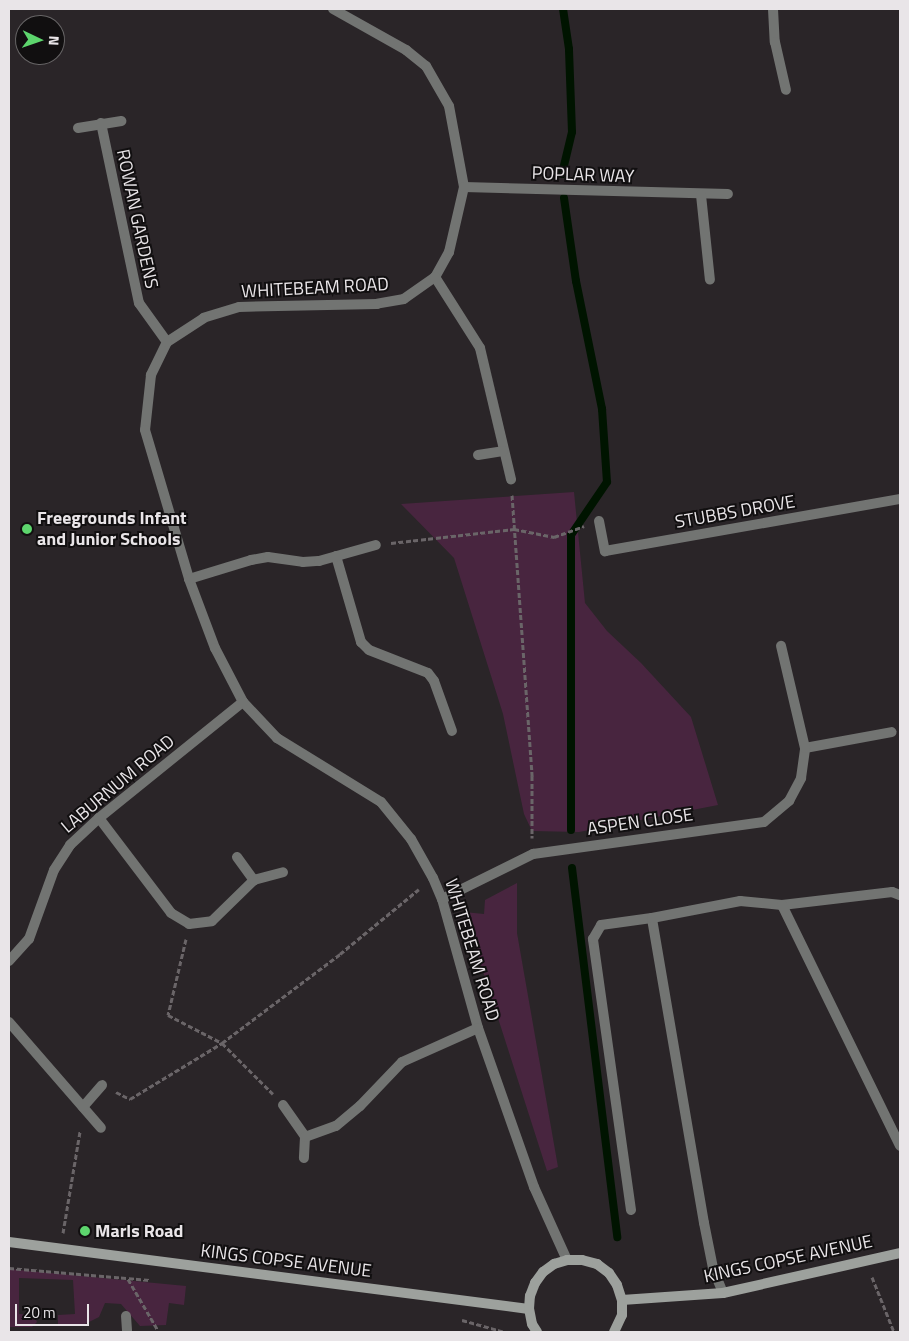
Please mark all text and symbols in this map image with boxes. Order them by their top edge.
north arrow [15,15,65,65]
text: N [44,35,65,46]
street label: ROWAN GARDENS [112,147,162,291]
street label: POPLAR WAY [531,162,635,188]
street label: WHITEBEAM ROAD [241,273,389,303]
street label: STUBBS DROVE [673,491,797,533]
place label: Freegrounds Infant and Junior Schools [37,508,187,550]
marker: Freegrounds Infant and Junior Schools [21,523,33,535]
street label: LABURNUM ROAD [57,730,179,838]
street label: ASPEN CLOSE [586,804,694,840]
street label: WHITEBEAM ROAD [440,876,504,1024]
place label: Marls Road [95,1220,183,1242]
marker: Marls Road [79,1225,91,1237]
street label: KINGS COPSE AVENUE [702,1231,874,1287]
street label: KINGS COPSE AVENUE [199,1240,373,1282]
scale bar [18,1294,91,1326]
text: 20 m [23,1301,56,1324]

